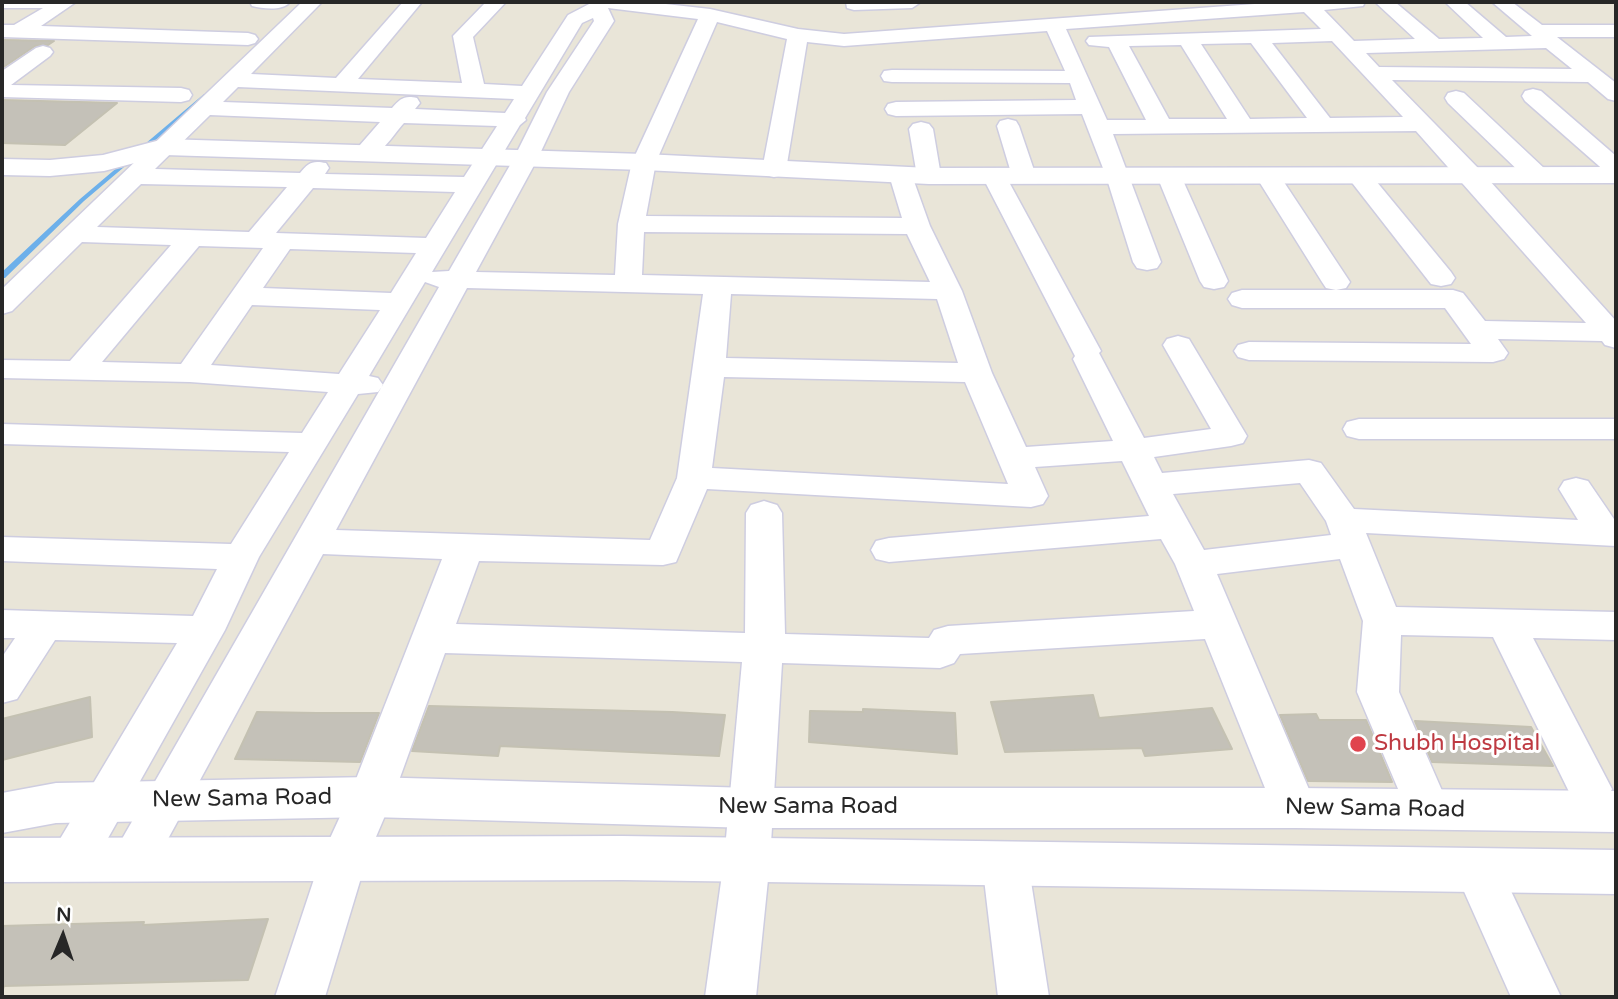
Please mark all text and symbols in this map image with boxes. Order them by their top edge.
place label: Shubh Hospital [1374,730,1540,758]
marker: Shubh Hospital [1348,734,1368,754]
street label: New Sama Road [152,784,332,814]
street label: New Sama Road [718,793,898,821]
street label: New Sama Road [1285,794,1465,824]
north arrow [28,901,98,971]
text: N [56,904,72,926]

